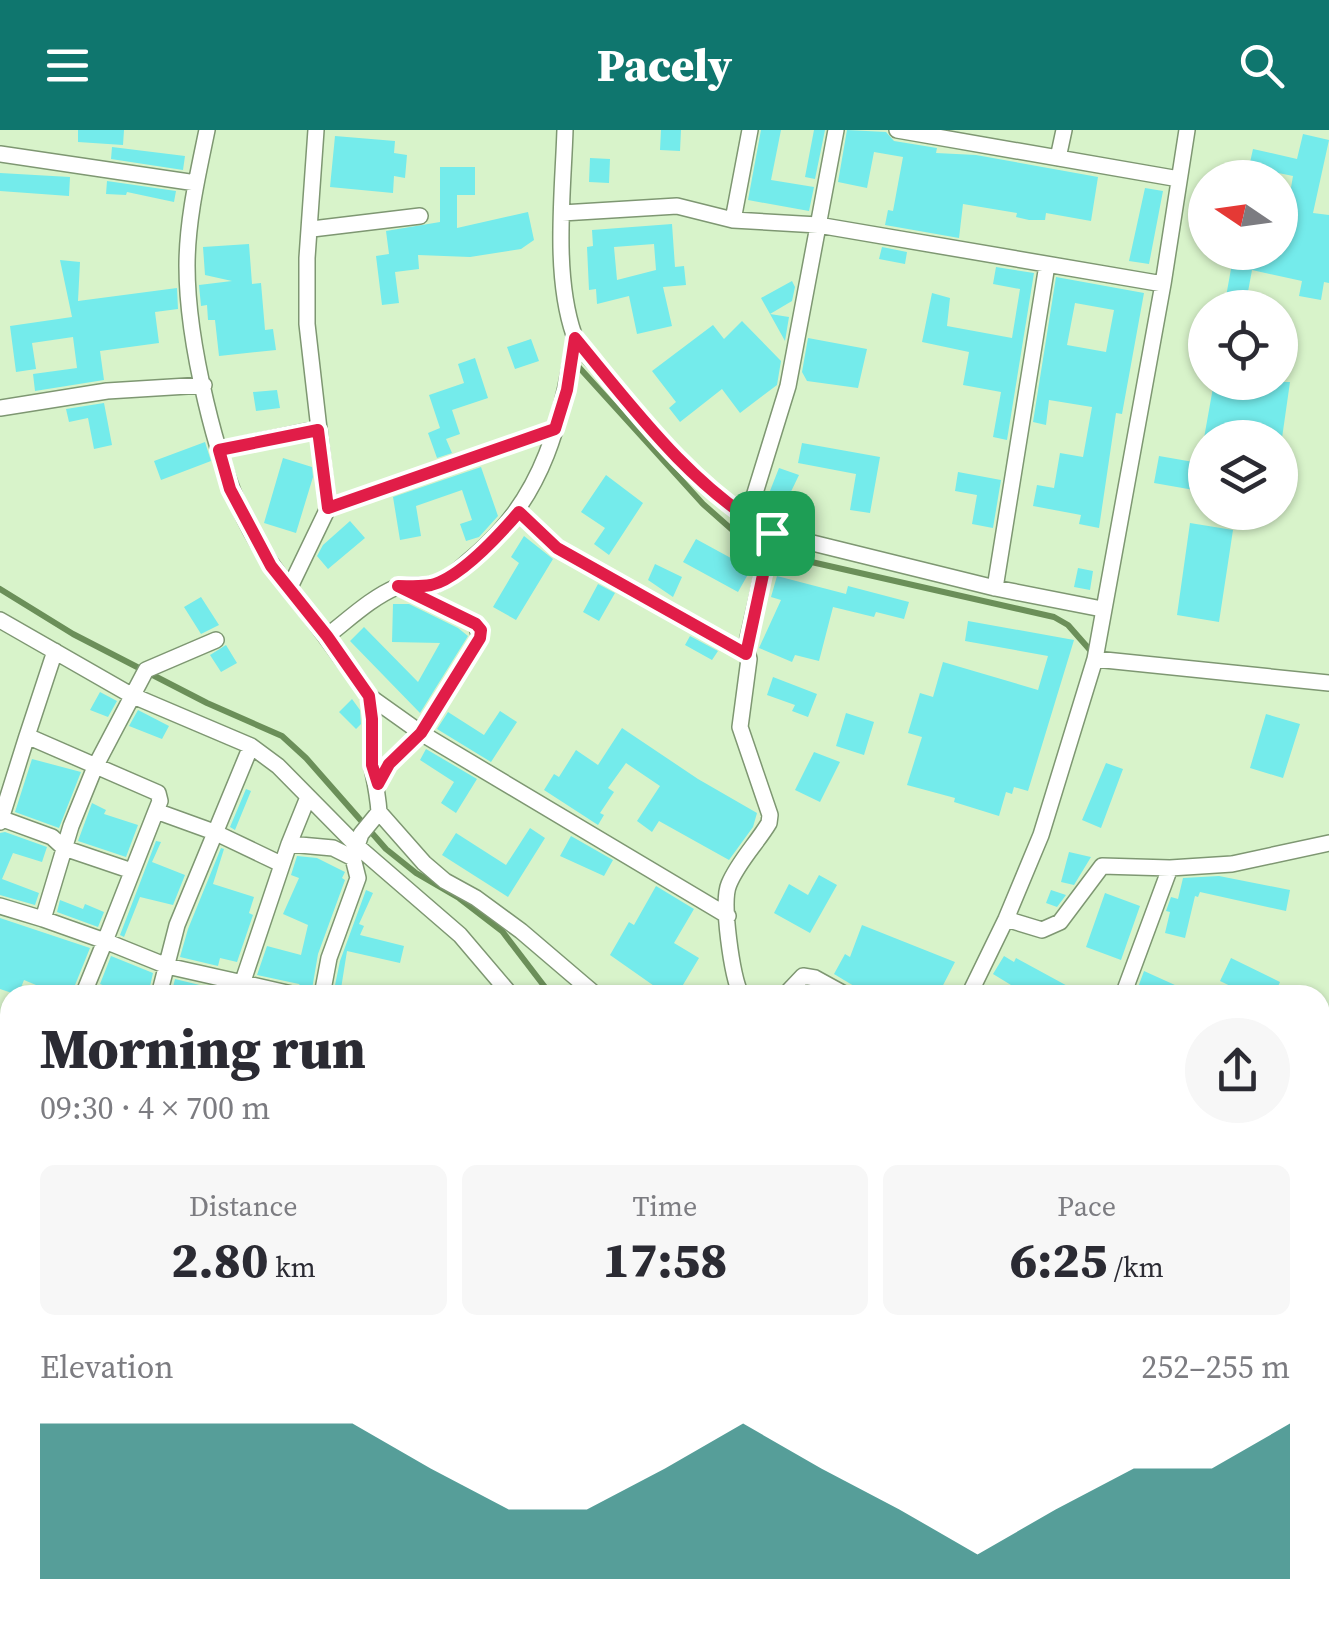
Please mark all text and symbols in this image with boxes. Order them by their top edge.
text: Pacely [597,34,732,96]
icon: menu [40,38,95,93]
icon: search [1234,38,1289,93]
north arrow [1188,160,1298,270]
map controls [1188,160,1298,530]
button: locate [1188,290,1298,400]
button: layers [1188,420,1298,530]
pin [730,491,815,576]
icon: arrive [745,506,800,561]
text: Morning run [40,1011,366,1086]
button: share [1185,1018,1290,1123]
text: 09:30 · 4 × 700 m [40,1086,270,1130]
text: Distance [189,1187,298,1225]
text: Time [633,1187,697,1225]
text: Pace [1057,1187,1116,1225]
text: 2.80 [171,1225,269,1294]
text: 17:58 [602,1225,728,1294]
text: 6:25 [1010,1225,1107,1294]
text: km [269,1248,316,1286]
text: /km [1107,1248,1164,1286]
text: Elevation [40,1345,174,1389]
text: 252–255 m [1141,1345,1290,1389]

